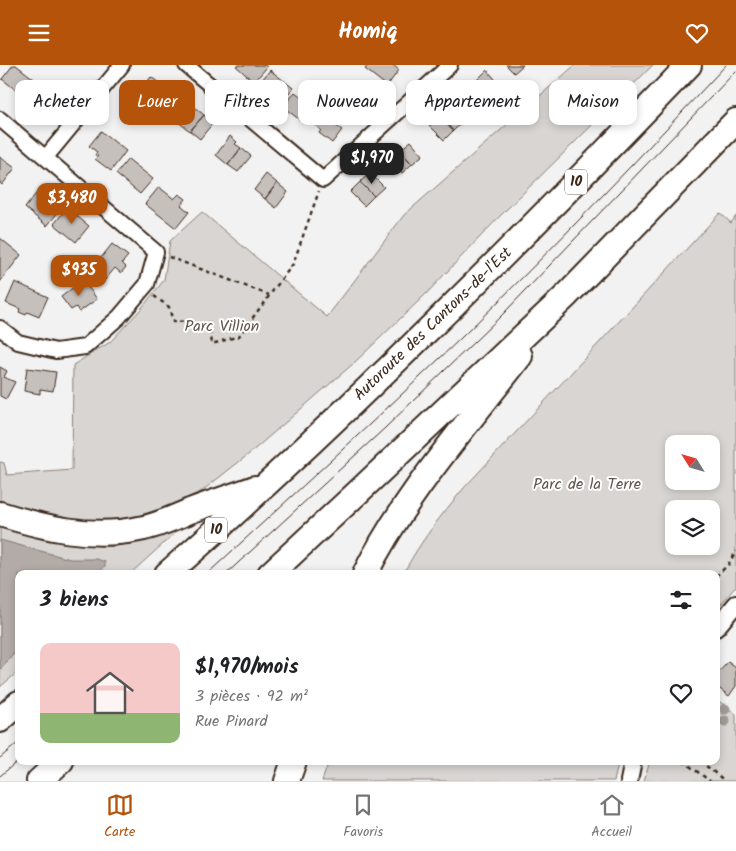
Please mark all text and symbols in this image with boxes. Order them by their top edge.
text: Homiq [338,15,398,50]
icon: menu [25,19,53,47]
icon: heart [683,19,711,47]
chip: Acheter [15,80,109,125]
chip: Louer [119,80,195,125]
chip: Filtres [205,80,288,125]
chip: Nouveau [298,80,396,125]
chip: Appartement [406,80,539,125]
chip: Maison [549,80,637,125]
pin: $1,970 [331,143,413,185]
text: $1,970 [351,146,393,171]
road number: 10 [565,169,587,195]
pin: $3,480 [31,183,113,225]
text: $3,480 [48,186,96,211]
street label: Autoroute des Cantons-de-l'Est [348,241,519,407]
pin: $935 [49,255,109,297]
text: $935 [62,258,96,283]
park label: Parc Villion [185,314,259,339]
north arrow [665,435,720,490]
map controls [665,435,720,555]
park label: Parc de la Terre [533,472,641,497]
button: layers [665,500,720,555]
road number: 10 [205,517,227,543]
text: 3 biens [40,584,109,617]
icon: filters [667,586,695,614]
text: $1,970/mois [195,651,299,684]
icon: home [80,663,140,723]
icon: heart [667,679,695,707]
text: 3 pièces · 92 m² [195,684,308,709]
text: Rue Pinard [195,709,267,734]
tab: Carte [104,791,135,843]
tab: Favoris [343,791,383,843]
tab: Accueil [591,791,632,843]

